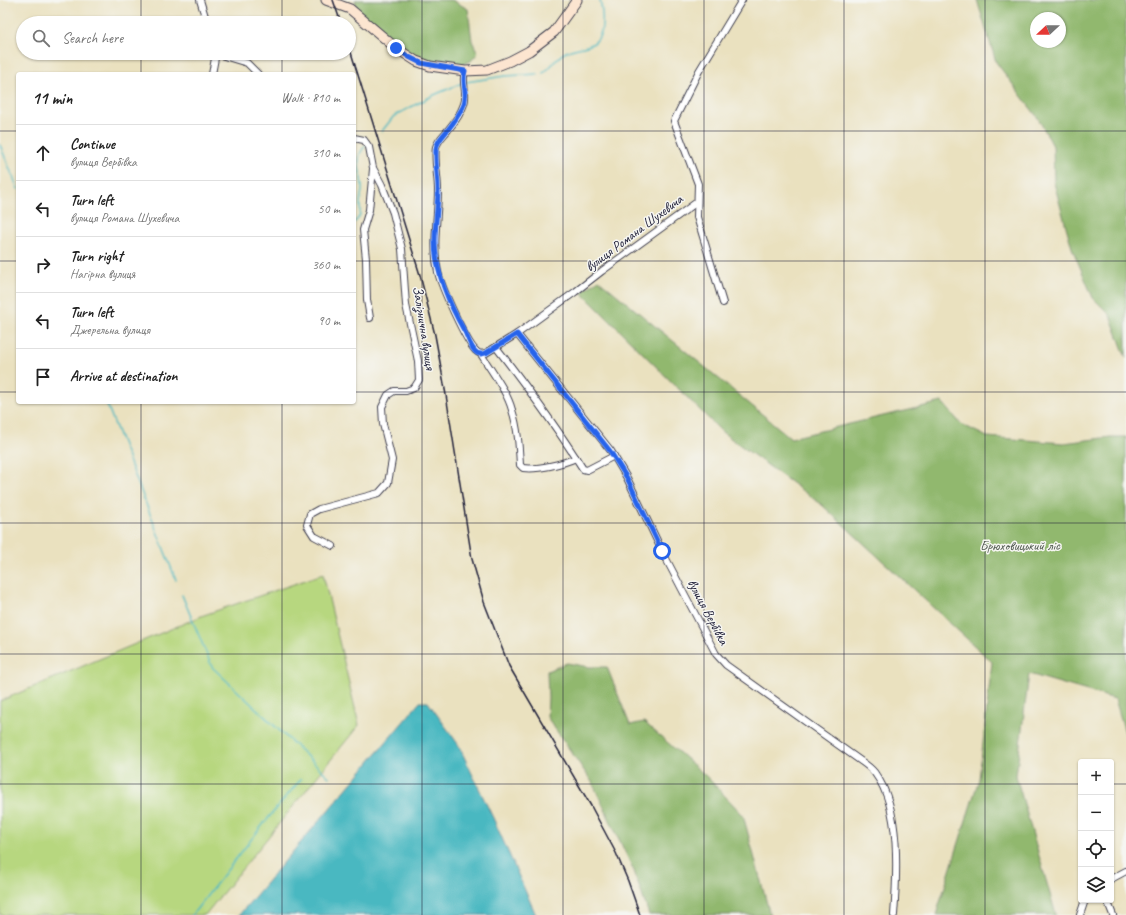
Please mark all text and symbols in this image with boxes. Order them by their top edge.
north arrow [1030,12,1066,48]
search box [16,16,356,60]
icon: search [30,27,52,49]
text: Search here [62,29,123,48]
route end [387,39,405,57]
text: 11 min [32,88,72,109]
text: Walk · 810 m [281,90,340,106]
text: Continue [70,135,115,154]
icon: ahead [32,142,54,164]
text: 310 m [312,145,340,161]
text: вулиця Вербівка [70,154,137,170]
street label: вулиця Романа Шухевича [582,190,687,275]
text: Turn left [70,191,113,210]
icon: left [32,198,54,220]
text: 50 m [318,201,340,217]
text: вулиця Романа Шухевича [70,210,179,226]
text: Turn right [70,247,123,266]
icon: right [32,254,54,276]
text: 360 m [312,257,340,273]
text: Нагірна вулиця [70,266,135,282]
street label: Залізнична вулиця [409,285,439,373]
text: Turn left [70,303,113,322]
icon: left [32,310,54,332]
text: 90 m [318,313,340,329]
text: Джерельна вулиця [70,322,150,338]
icon: arrive [32,366,54,388]
text: Arrive at destination [70,367,177,386]
park label: Брюховицький ліс [980,537,1061,554]
route start [653,542,671,560]
street label: вулиця Вербівка [684,576,733,649]
map controls [1078,759,1114,903]
button: + [1078,759,1114,795]
button: − [1078,795,1114,831]
button: locate [1078,831,1114,867]
button: layers [1078,867,1114,903]

